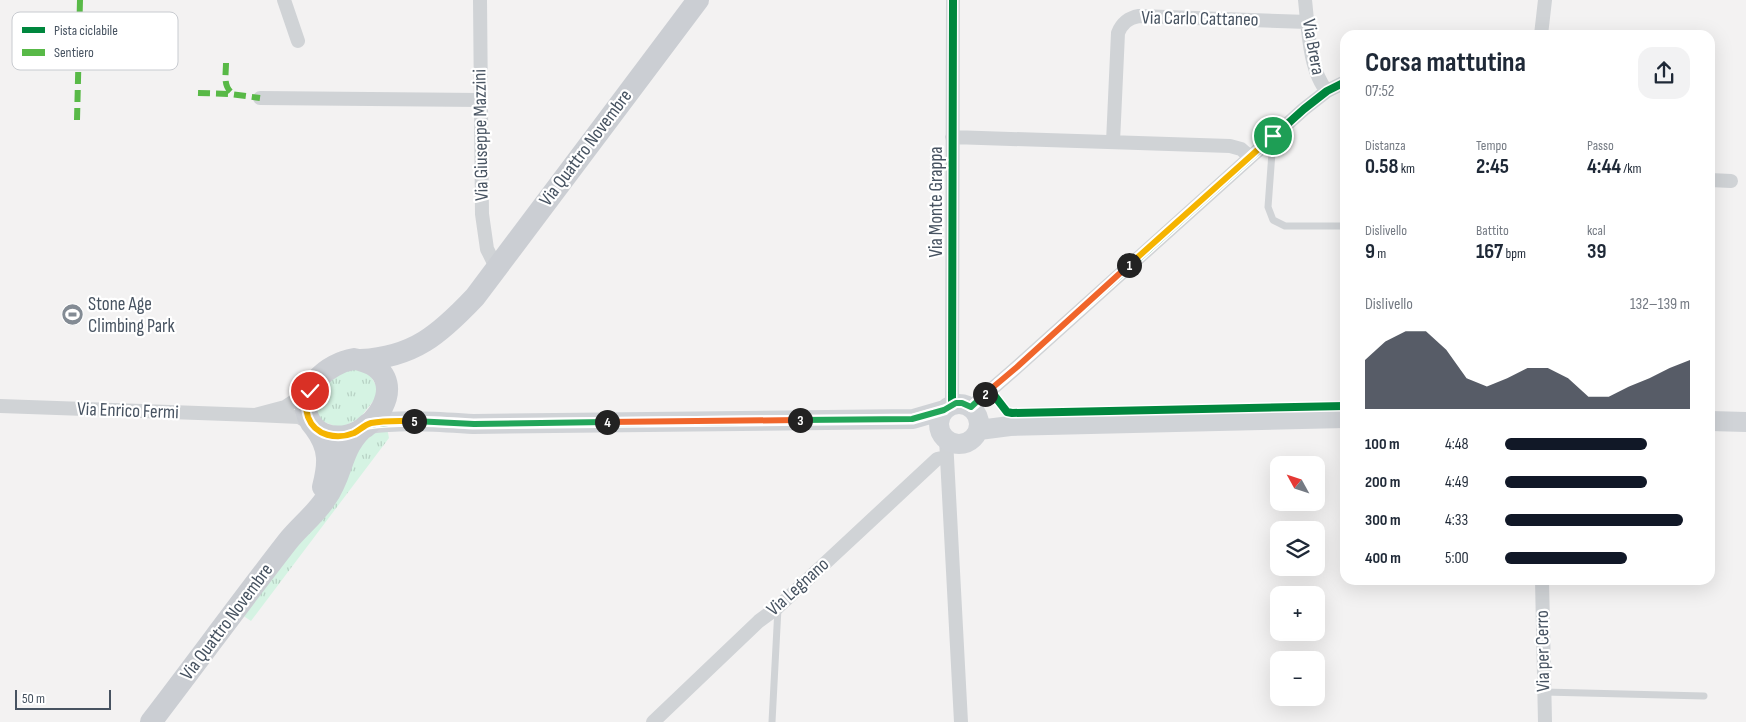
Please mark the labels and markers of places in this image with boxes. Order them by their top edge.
pin [1252,115,1294,157]
pin: 1 [1116,252,1142,278]
place label: Stone Age Climbing Park [88,293,176,338]
sports icon: Stone Age Climbing Park [60,303,84,327]
pin [289,370,331,412]
pin: 2 [972,382,998,406]
pin: 5 [402,408,426,434]
pin: 3 [788,408,812,432]
pin: 4 [594,410,620,434]

